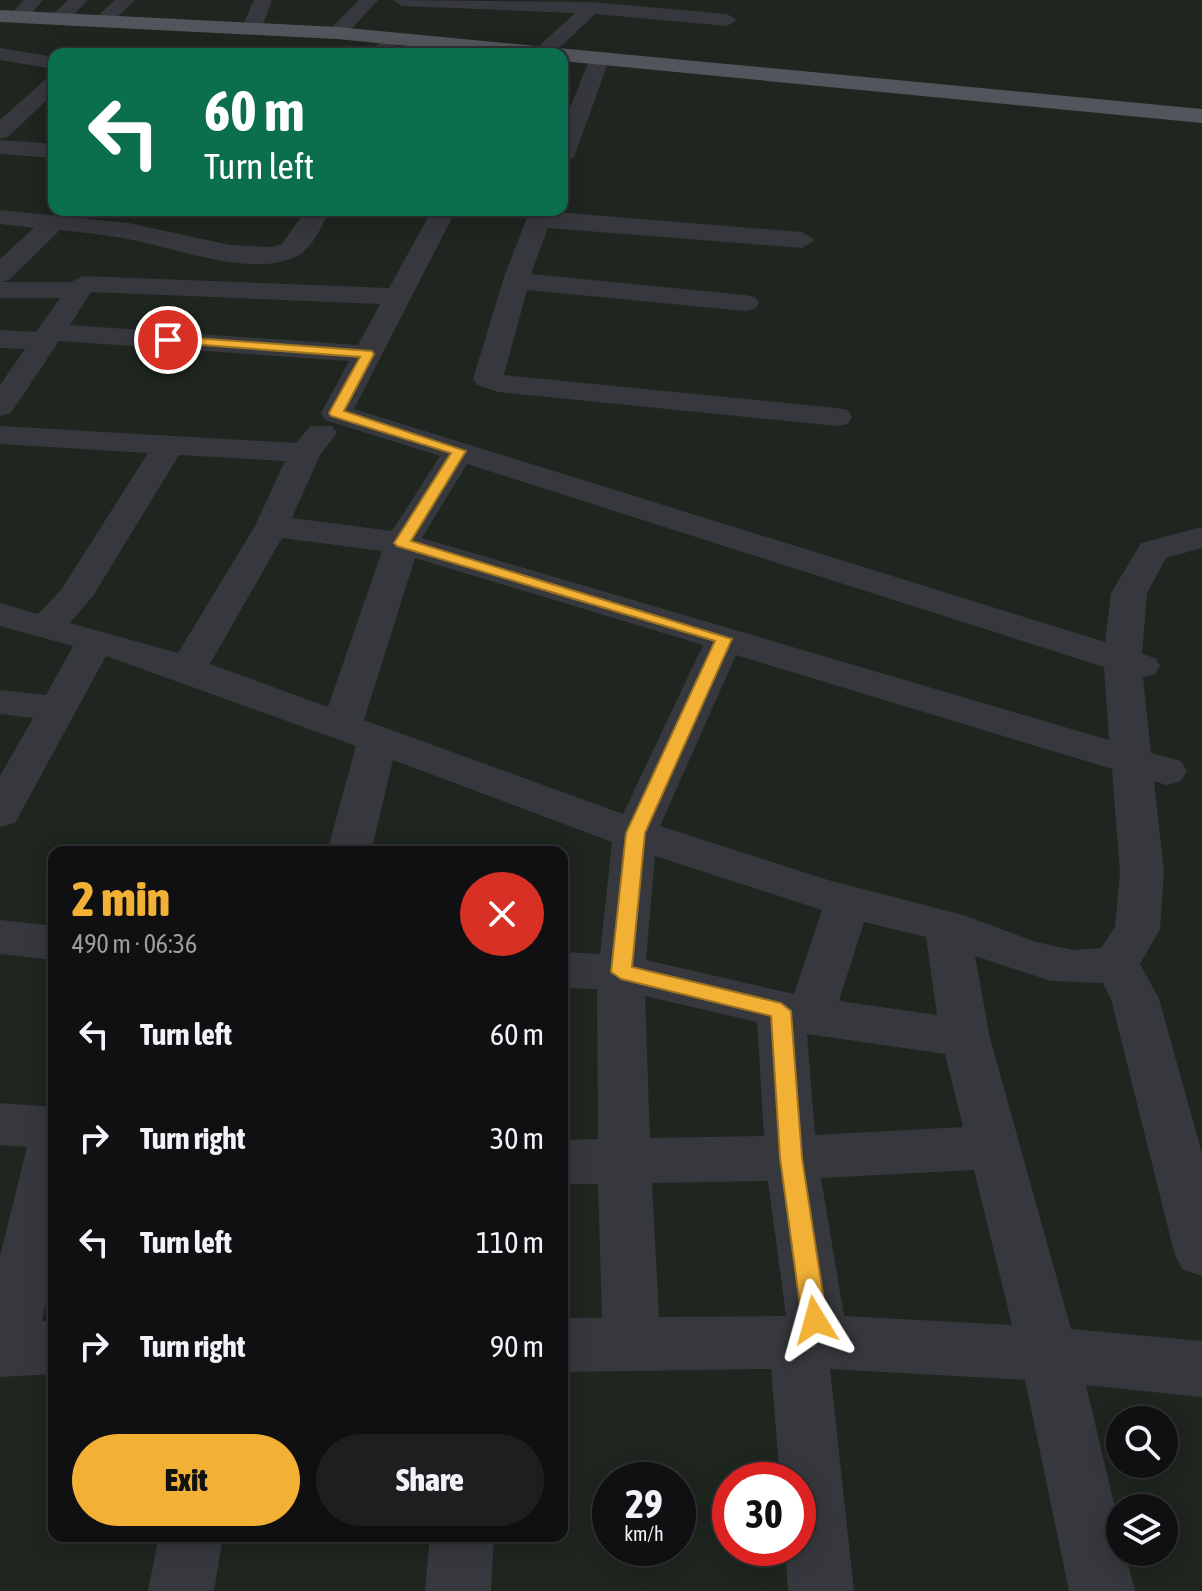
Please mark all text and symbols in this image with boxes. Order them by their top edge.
text: 60 m [204,79,305,143]
icon: left [72,80,176,184]
text: Turn left [204,145,314,187]
pin [134,306,202,374]
icon: arrive [146,318,190,362]
text: 2 min [72,871,170,926]
button: close [460,872,544,956]
text: 490 m · 06:36 [72,929,197,959]
icon: left [72,1012,116,1056]
text: Turn left [140,1017,232,1051]
text: 60 m [490,1017,544,1051]
icon: right [72,1116,116,1160]
text: Turn right [140,1121,246,1155]
text: 30 m [490,1121,544,1155]
icon: left [72,1220,116,1264]
text: Turn left [140,1225,232,1259]
text: 110 m [476,1225,544,1259]
position arrow [773,1278,857,1362]
icon: right [72,1324,116,1368]
text: Turn right [140,1329,246,1363]
text: 90 m [490,1329,544,1363]
map controls [1106,1406,1178,1566]
button: search [1106,1406,1178,1478]
button: Exit [72,1434,300,1526]
button: Share [316,1434,544,1526]
speed limit sign: 30 [712,1462,816,1566]
text: 29 [625,1481,663,1526]
button: layers [1106,1494,1178,1566]
text: km/h [624,1522,664,1545]

